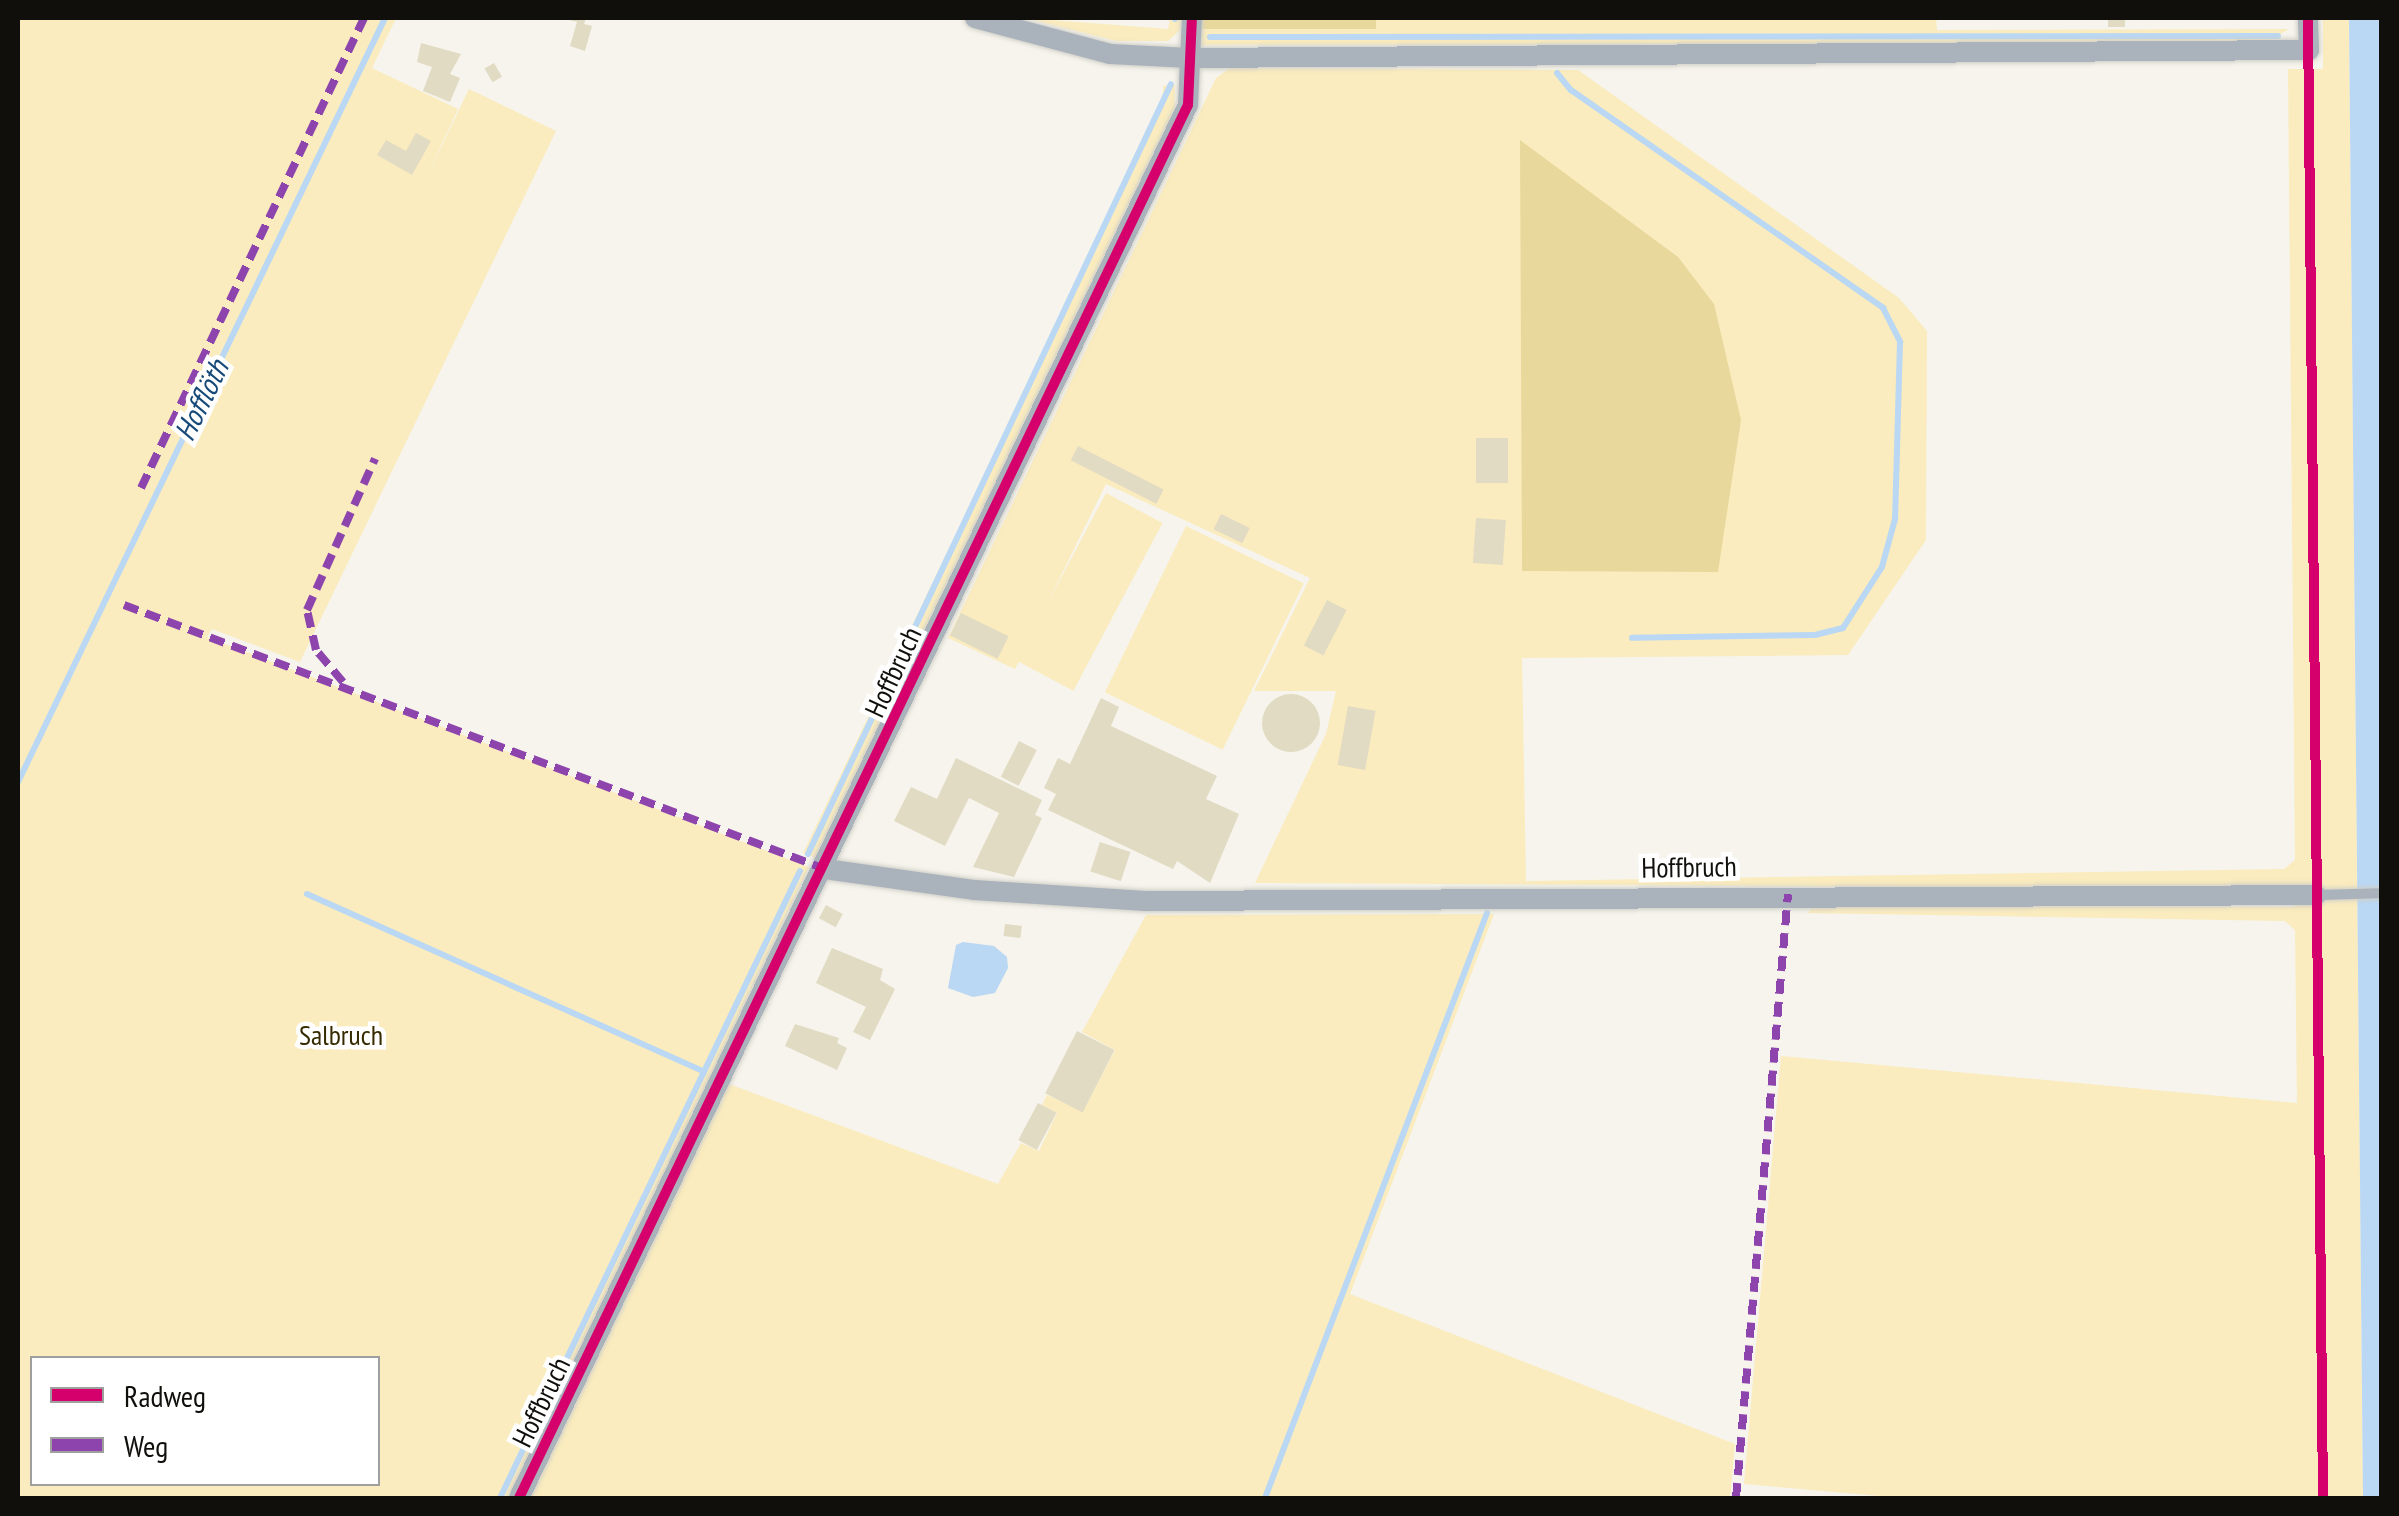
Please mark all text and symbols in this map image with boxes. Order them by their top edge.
water label: Hofflöth [166,354,236,446]
street label: Hoffbruch [858,622,928,722]
street label: Hoffbruch [1641,849,1737,885]
park label: Salbruch [299,1018,383,1052]
street label: Hoffbruch [505,1352,577,1452]
legend [30,1356,380,1486]
text: Radweg [124,1376,206,1415]
text: Weg [124,1426,168,1465]

